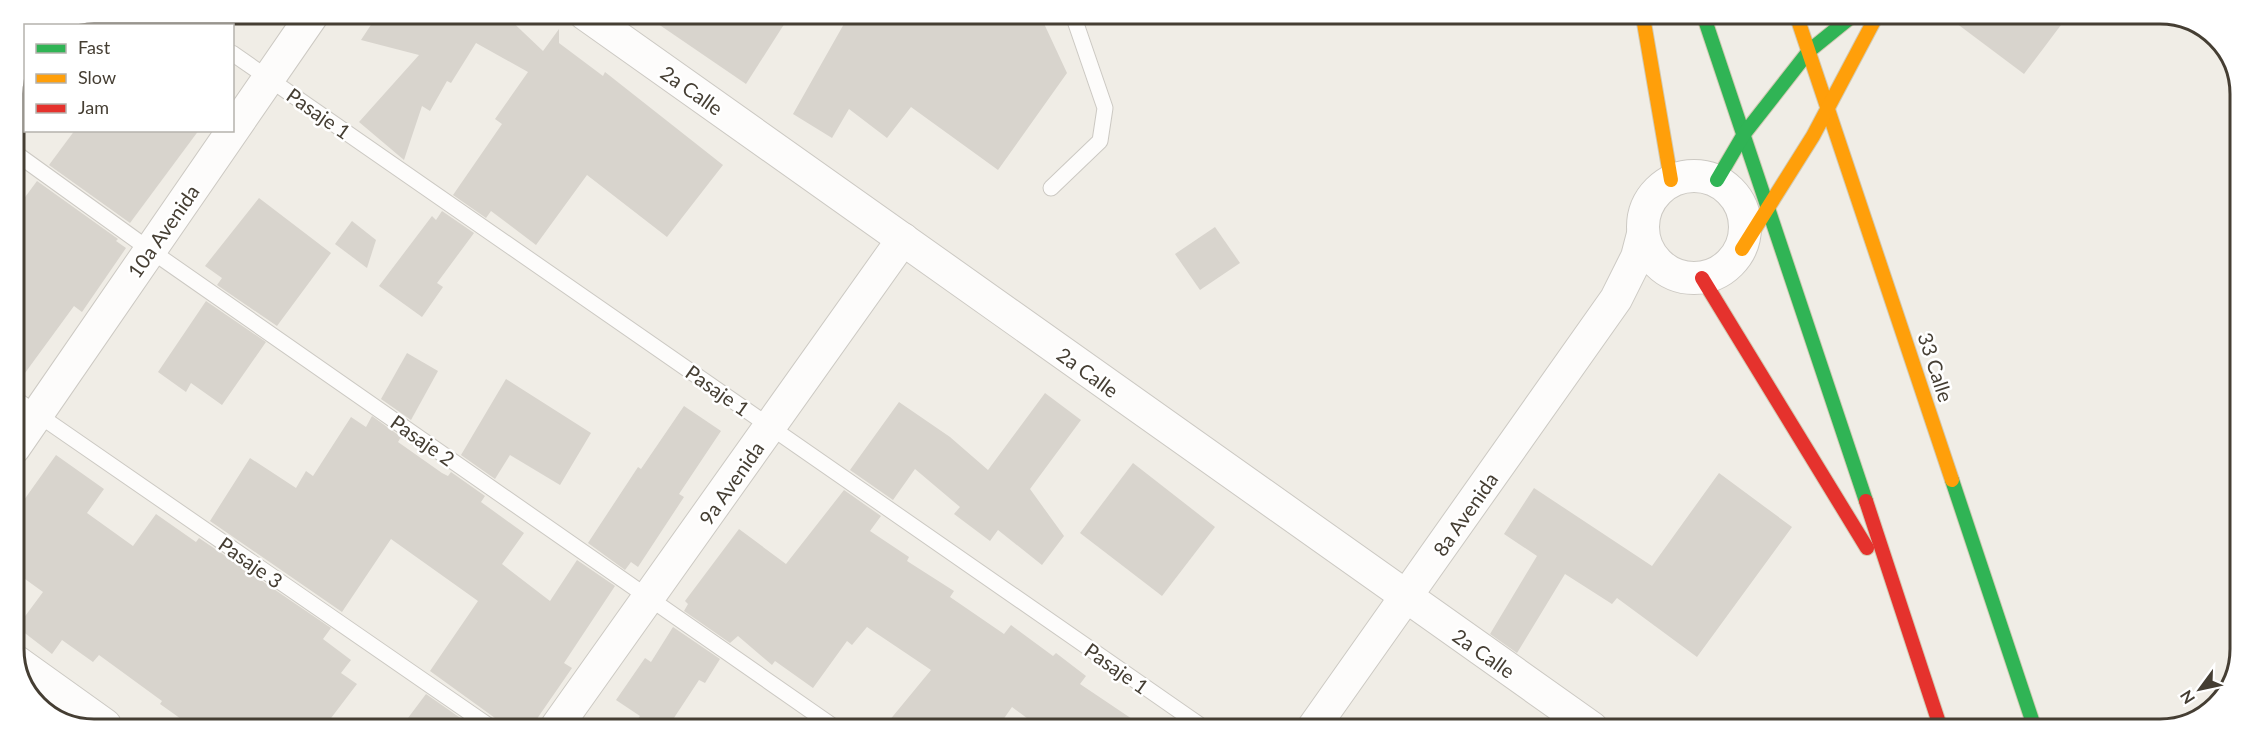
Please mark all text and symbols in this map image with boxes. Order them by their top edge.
legend [24,24,234,132]
text: Fast [78,36,111,58]
street label: 2a Calle [656,60,728,120]
text: Slow [78,66,116,88]
street label: Pasaje 1 [282,82,356,144]
text: Jam [78,96,109,118]
street label: 10a Avenida [122,180,204,282]
street label: 33 Calle [1914,329,1958,405]
street label: 2a Calle [1053,342,1123,402]
street label: Pasaje 1 [681,359,755,421]
street label: Pasaje 2 [386,409,460,471]
street label: 9a Avenida [694,437,768,529]
street label: 8a Avenida [1428,468,1502,560]
street label: Pasaje 3 [214,531,288,593]
street label: 2a Calle [1448,623,1520,683]
street label: Pasaje 1 [1080,637,1154,699]
north arrow [2170,659,2230,719]
text: N [2176,687,2198,708]

